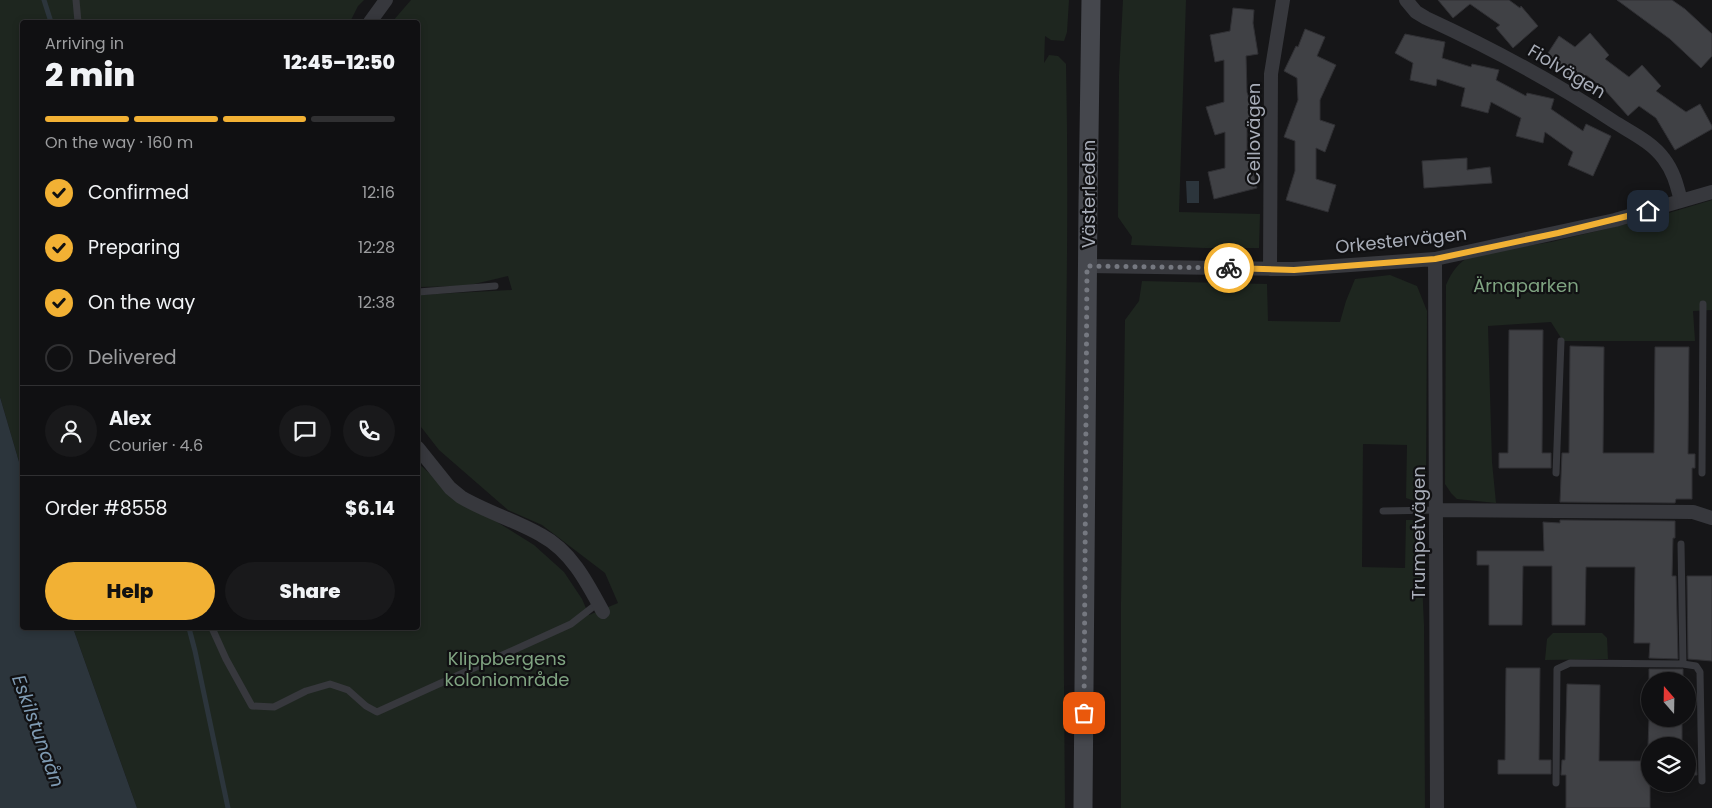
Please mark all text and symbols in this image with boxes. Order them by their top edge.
text: Arriving in [45,32,124,55]
street label: Fiolvägen [1523,38,1611,104]
text: 12:45–12:50 [284,49,395,76]
text: 2 min [45,52,135,97]
street label: Cellovägen [1241,83,1266,185]
text: On the way · 160 m [45,131,193,154]
street label: Västerleden [1076,140,1101,248]
icon: check [45,179,73,207]
text: Confirmed [88,179,189,206]
text: 12:16 [362,181,395,204]
pin [1627,190,1669,232]
icon: home [1634,197,1662,225]
street label: Orkestervägen [1334,221,1468,259]
icon: check [45,234,73,262]
text: Preparing [88,234,180,261]
text: 12:28 [358,236,395,259]
courier [1204,243,1254,293]
icon: bike [1215,254,1243,282]
park label: Ärnaparken [1473,273,1579,298]
icon: check [45,289,73,317]
text: On the way [88,289,195,316]
text: 12:38 [358,291,395,314]
text: Delivered [88,344,177,371]
button: person [45,405,97,457]
text: Alex [109,405,151,432]
button: chat [279,405,331,457]
button: phone [343,405,395,457]
text: Courier · 4.6 [109,434,203,457]
street label: Trumpetvägen [1406,466,1431,600]
text: Order #8558 [45,495,168,522]
text: $6.14 [345,495,395,522]
button: Help [45,562,215,620]
button: Share [225,562,395,620]
park label: Klippbergens koloniområde [445,646,569,692]
water label: Eskilstunaån [5,671,71,791]
north arrow [1641,672,1696,728]
map controls [1641,672,1696,792]
pin [1063,692,1105,734]
icon: bag [1070,699,1098,727]
button: layers [1641,737,1696,792]

